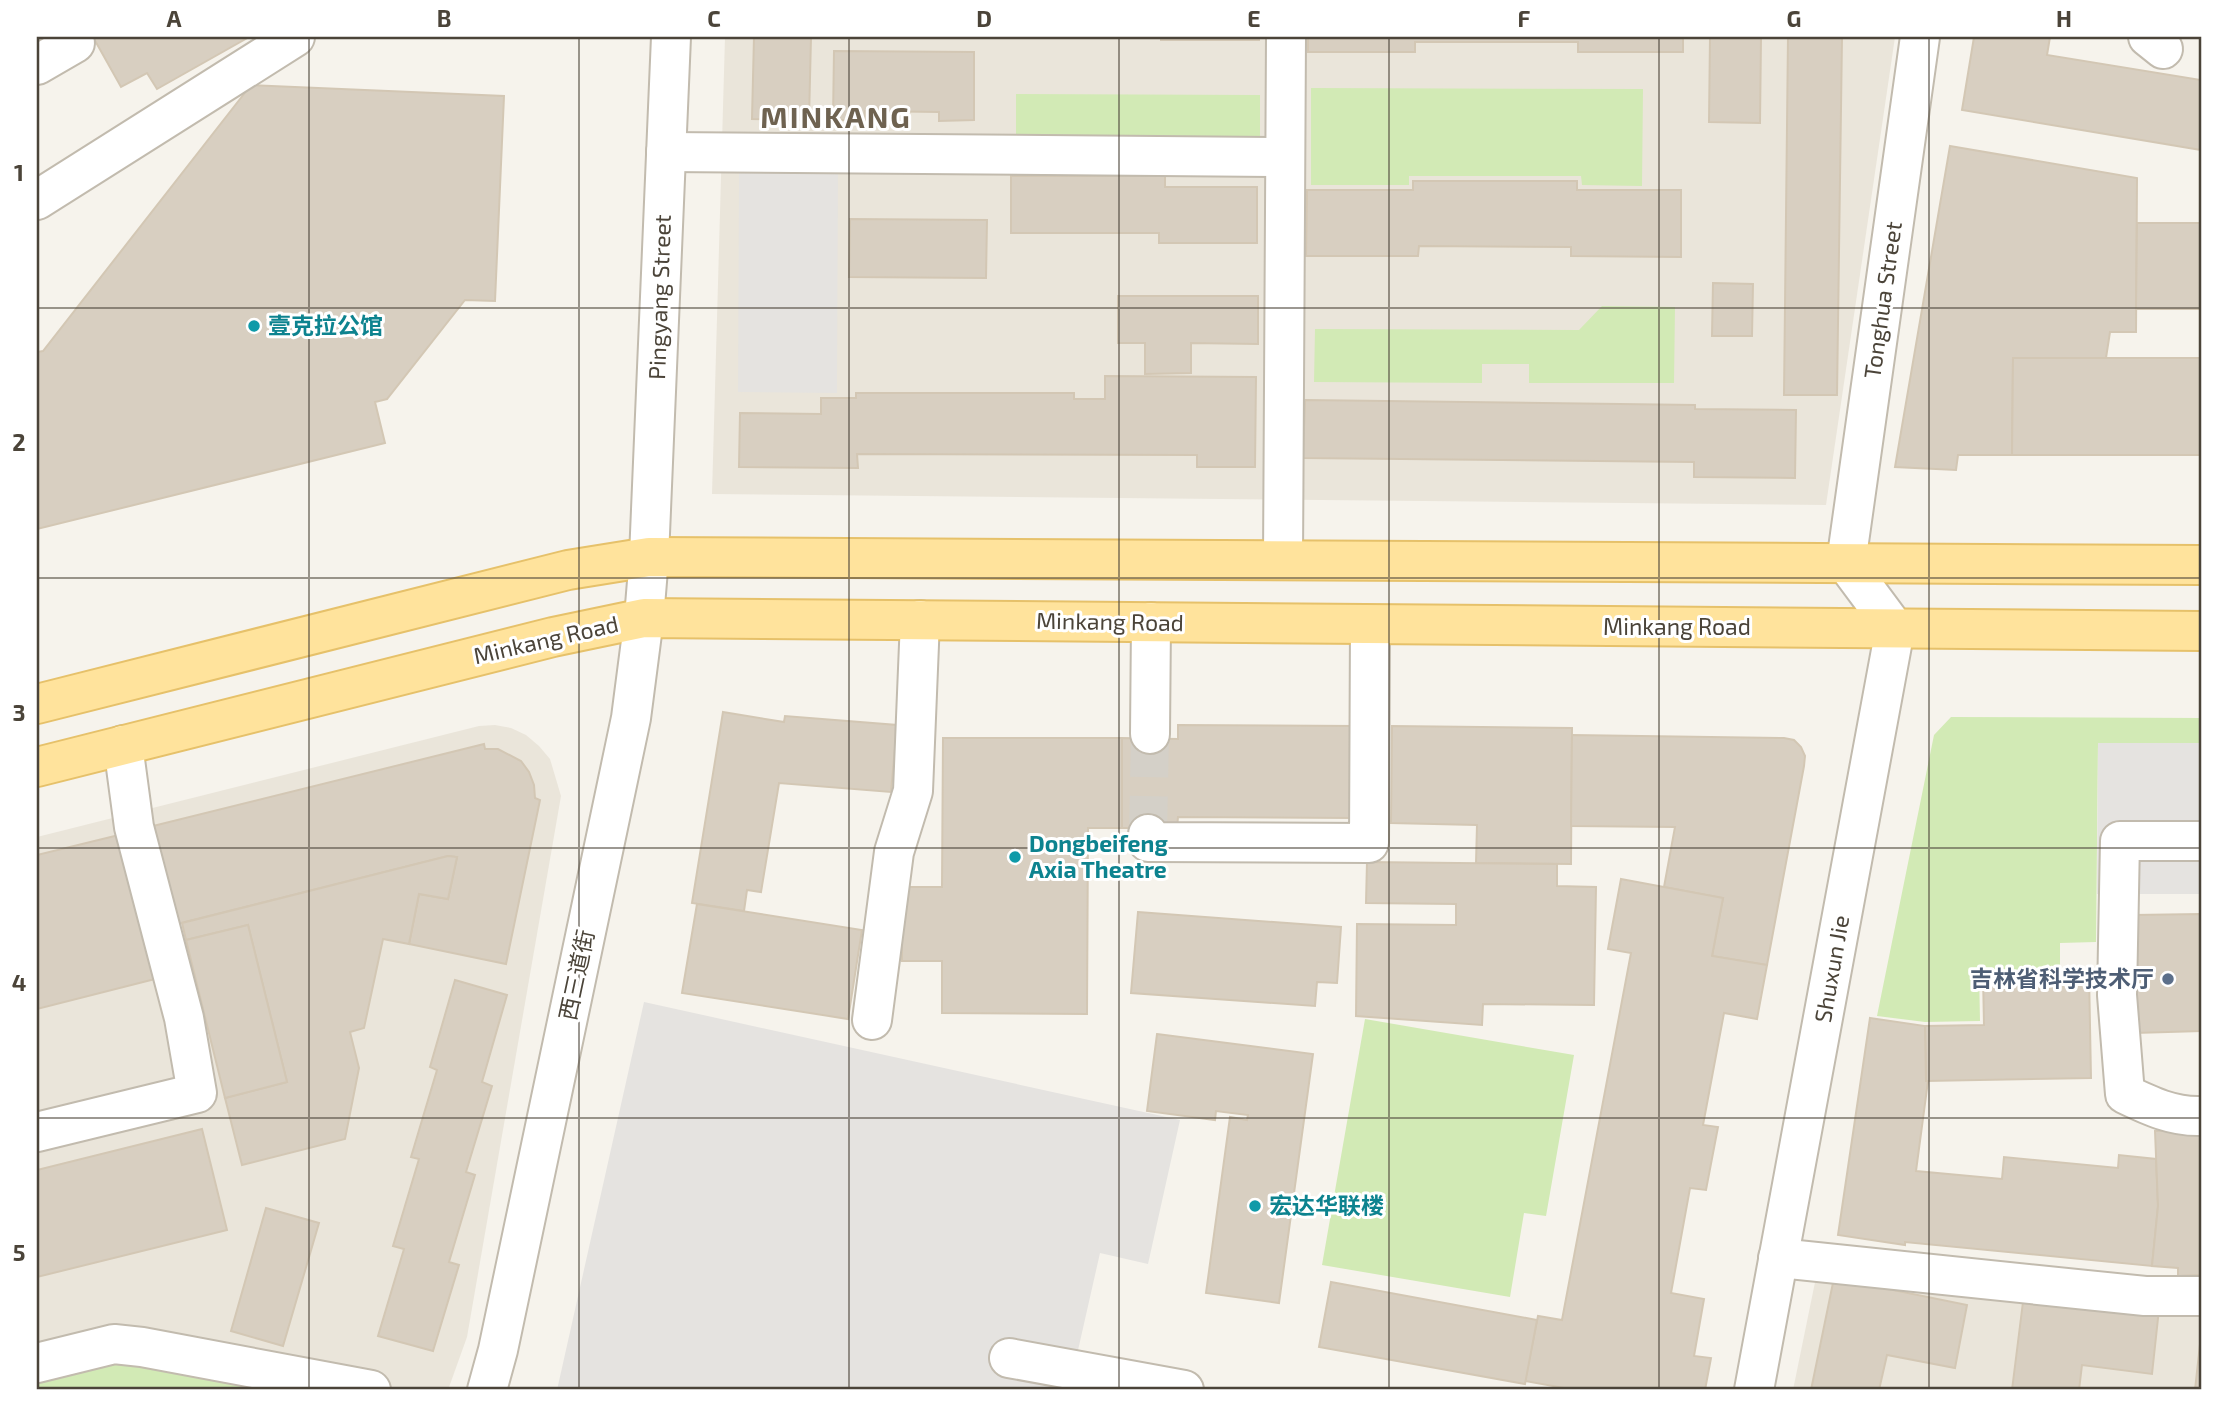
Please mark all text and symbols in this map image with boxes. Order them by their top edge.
text: A [166,4,182,32]
text: B [437,4,451,32]
text: C [707,4,721,32]
text: D [976,4,992,32]
text: E [1247,4,1261,32]
text: F [1518,4,1531,32]
text: G [1787,4,1801,32]
text: H [2056,4,2072,32]
district label: MINKANG [760,98,912,134]
text: 1 [14,158,24,186]
street label: Pingyang Street [642,214,676,380]
street label: Tonghua Street [1857,219,1907,380]
place label: 壹克拉公馆 [268,311,383,339]
marker: 壹克拉公馆 [246,318,262,334]
text: 2 [12,428,26,456]
street label: Minkang Road [1036,606,1184,636]
street label: Minkang Road [471,609,621,669]
street label: Minkang Road [1603,612,1751,640]
text: 3 [12,698,26,726]
place label: Dongbeifeng Axia Theatre [1029,829,1168,883]
marker: Dongbeifeng Axia Theatre [1007,849,1023,865]
street label: Shuxun Jie [1808,913,1854,1025]
street label: 西三道街 [553,927,599,1023]
place label: 吉林省科学技术厅 [1970,964,2154,992]
text: 4 [12,968,26,996]
marker: 吉林省科学技术厅 [2160,971,2176,987]
place label: 宏达华联楼 [1269,1191,1384,1219]
marker: 宏达华联楼 [1247,1198,1263,1214]
text: 5 [13,1238,25,1266]

